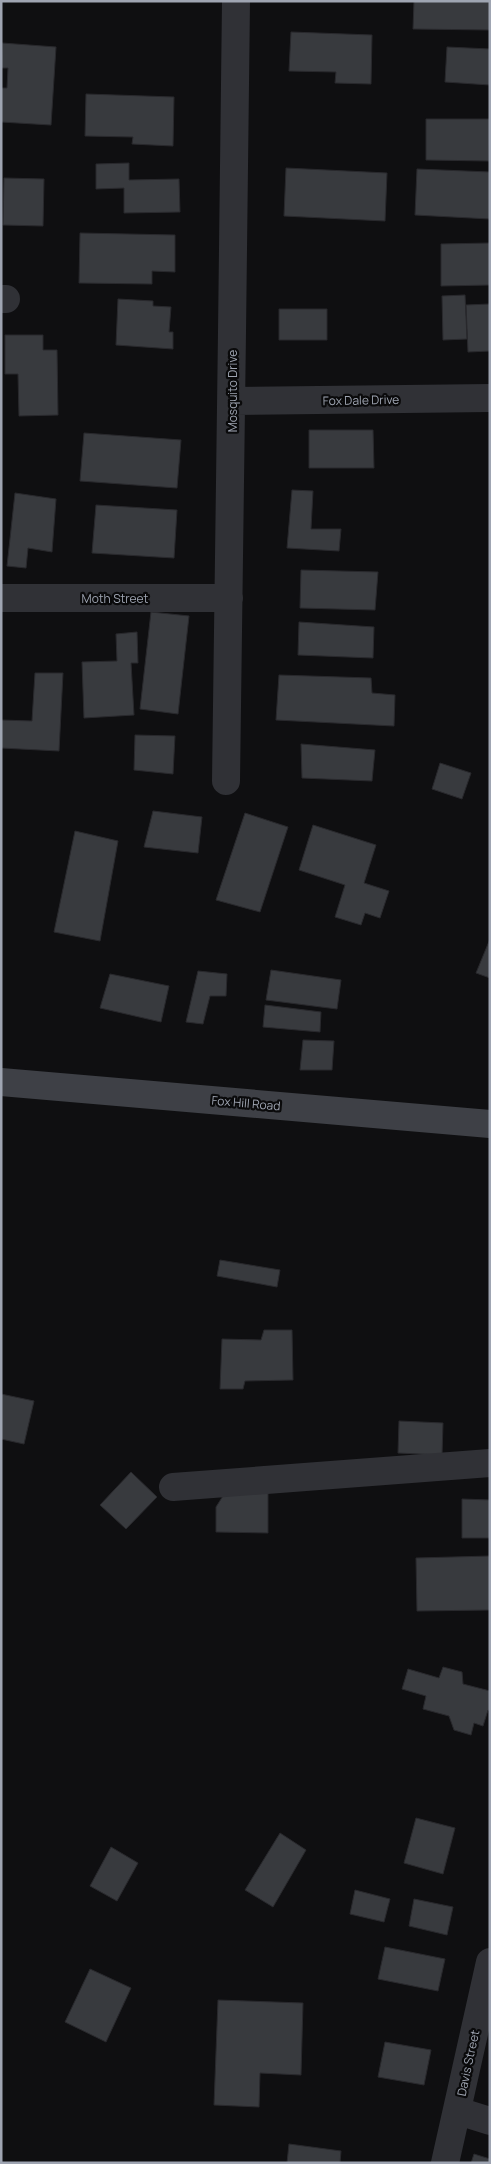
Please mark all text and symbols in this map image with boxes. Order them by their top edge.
street label: Mosquito Drive [224,350,241,432]
street label: Fox Dale Drive [323,391,399,409]
street label: Moth Street [82,590,149,607]
street label: Fox Hill Road [211,1092,281,1114]
street label: Davis Street [453,2028,483,2098]

